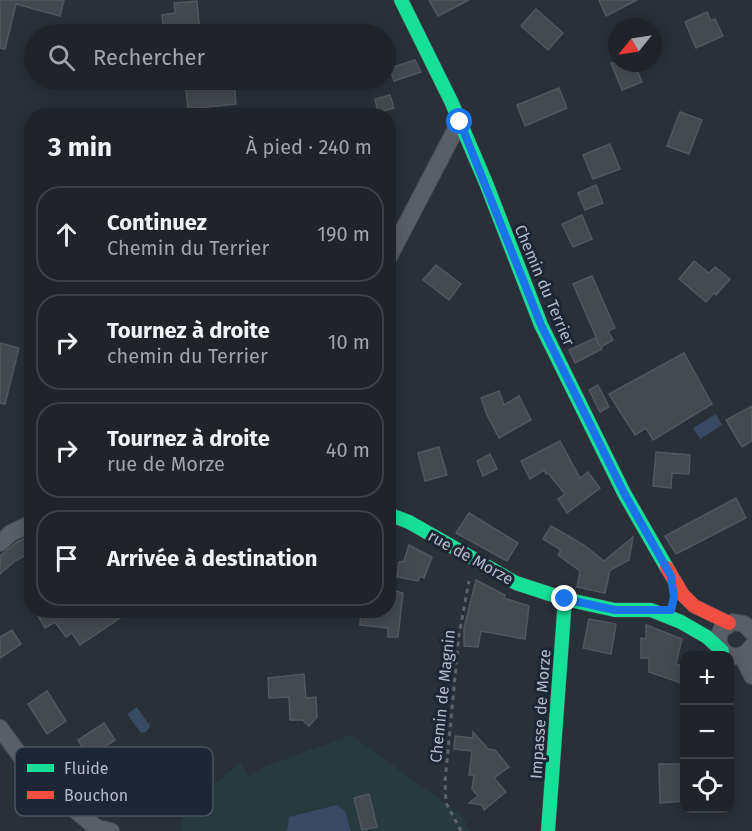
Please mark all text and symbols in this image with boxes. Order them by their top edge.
north arrow [608,18,662,72]
search box [24,24,396,90]
icon: search [45,41,78,74]
text: Rechercher [93,44,205,71]
route start [446,108,472,134]
text: 3 min [48,132,112,163]
text: À pied · 240 m [246,135,372,159]
text: Continuez [107,209,207,236]
icon: ahead [50,218,83,251]
text: 190 m [317,222,370,246]
street label: Chemin du Terrier [510,222,579,349]
text: Chemin du Terrier [107,236,269,260]
text: Tournez à droite [107,317,270,344]
icon: right [50,326,83,359]
text: 10 m [328,330,370,354]
text: chemin du Terrier [107,344,268,368]
text: Tournez à droite [107,425,270,452]
icon: right [50,434,83,467]
text: 40 m [326,438,370,462]
text: rue de Morze [107,452,225,476]
street label: rue de Morze [425,526,517,589]
icon: arrive [50,542,83,575]
text: Arrivée à destination [107,545,317,572]
route end [551,585,577,611]
street label: Chemin de Magnin [426,629,459,764]
street label: Impasse de Morze [526,649,555,780]
map controls [680,651,734,813]
button: + [680,651,734,705]
button: − [680,705,734,759]
legend [15,747,213,816]
text: Fluide [64,759,109,778]
button: locate [680,759,734,813]
text: Bouchon [64,786,128,805]

